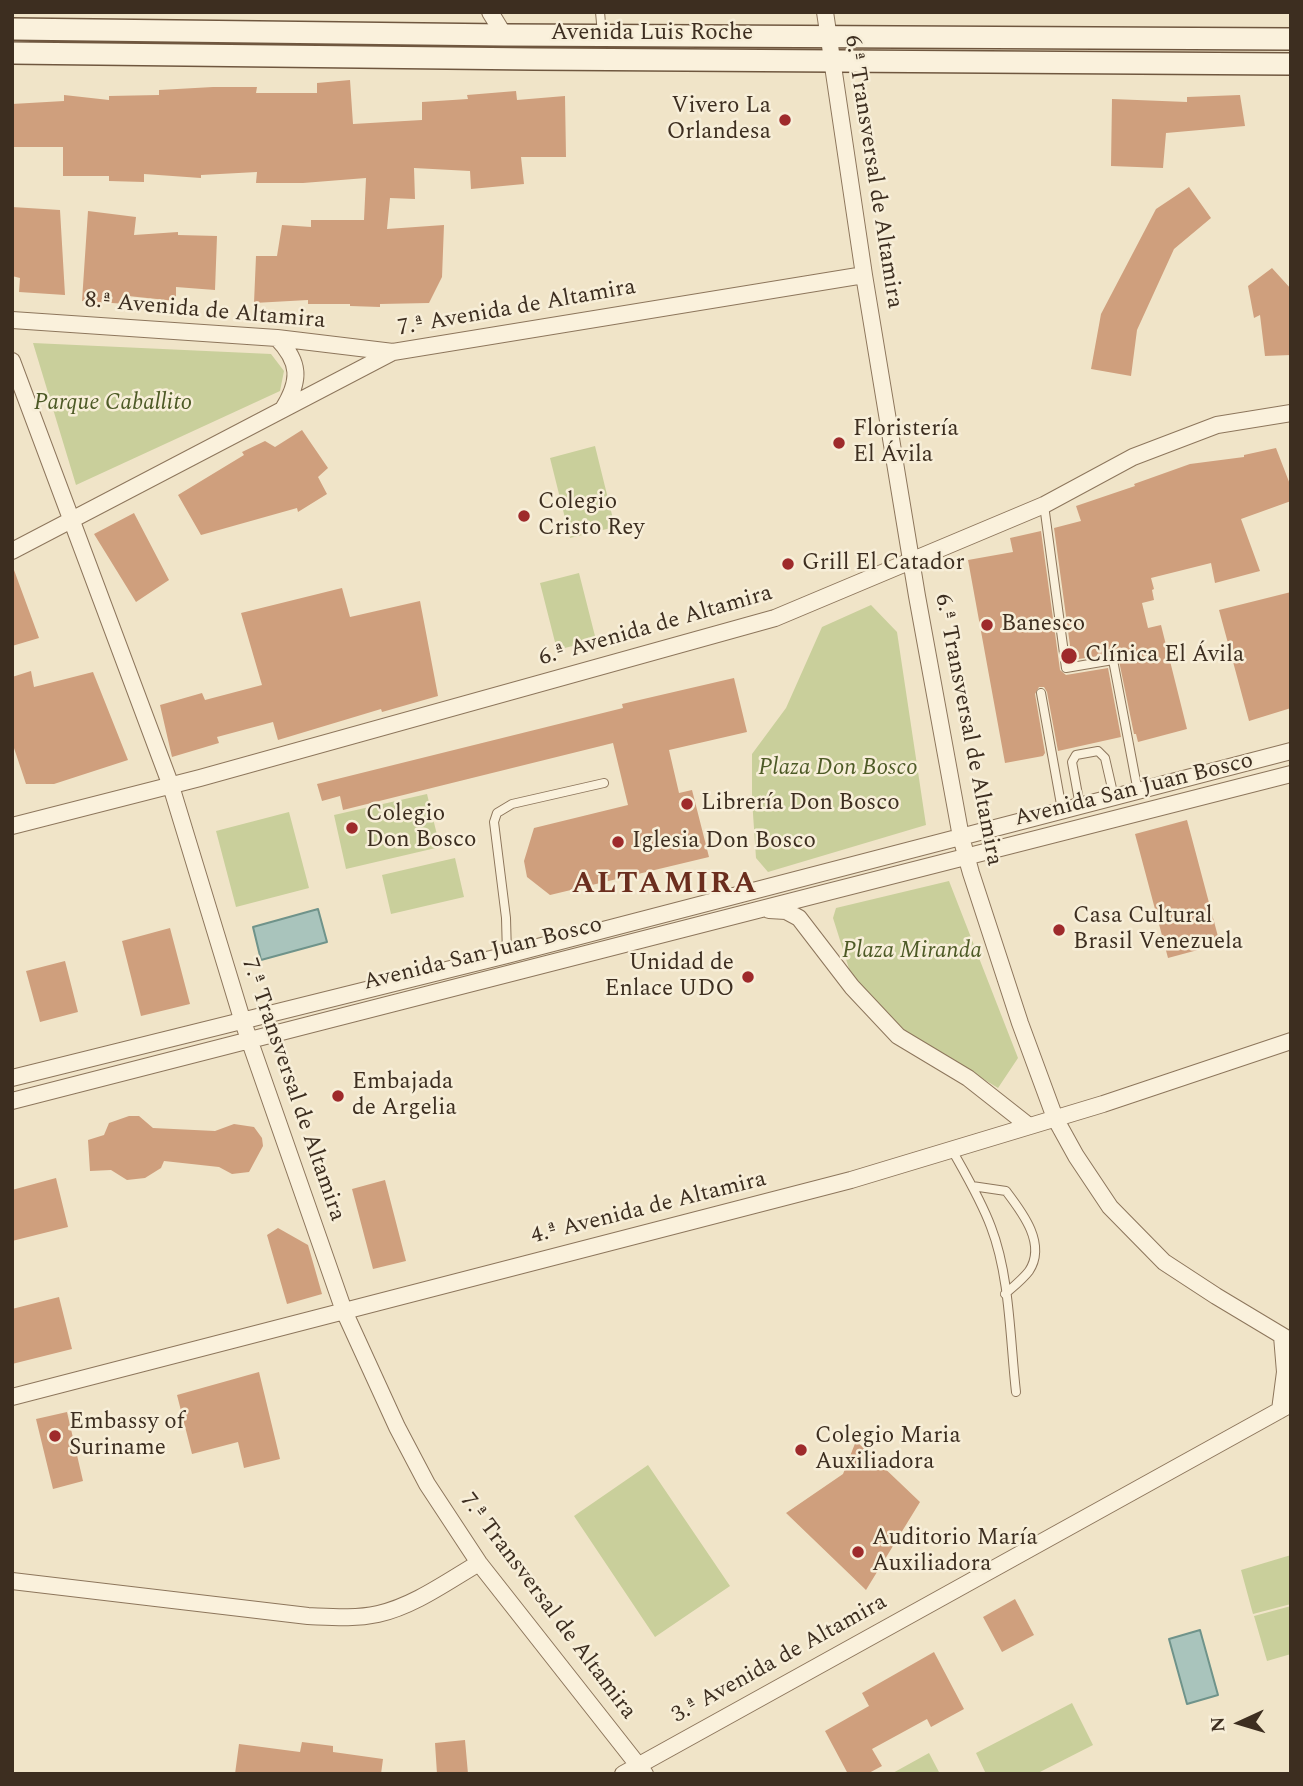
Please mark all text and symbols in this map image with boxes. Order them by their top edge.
street label: Avenida Luis Roche [551,20,753,48]
street label: 6.ª Transversal de Altamira [837,33,907,311]
place label: Vivero La Orlandesa [667,93,771,147]
marker: Vivero La Orlandesa [777,112,793,128]
street label: 7.ª Avenida de Altamira [396,274,638,344]
street label: 8.ª Avenida de Altamira [84,288,326,336]
park label: Parque Caballito [34,390,192,418]
place label: Floristería El Ávila [853,416,959,470]
marker: Floristería El Ávila [831,435,847,451]
place label: Colegio Cristo Rey [538,489,644,543]
marker: Colegio Cristo Rey [516,508,532,524]
place label: Grill El Catador [802,550,965,578]
marker: Grill El Catador [780,556,796,572]
street label: 6.ª Avenida de Altamira [536,580,776,674]
street label: 6.ª Transversal de Altamira [927,592,1007,868]
place label: Banesco [1001,611,1085,639]
marker: Banesco [979,617,995,633]
place label: Clínica El Ávila [1085,642,1244,670]
marker: Clínica El Ávila [1059,646,1079,666]
street label: Avenida San Juan Bosco [1012,748,1256,834]
park label: Plaza Don Bosco [758,755,918,783]
place label: Librería Don Bosco [701,790,900,818]
marker: Librería Don Bosco [679,796,695,812]
place label: Colegio Don Bosco [366,801,477,855]
marker: Colegio Don Bosco [344,820,360,836]
place label: Iglesia Don Bosco [632,828,816,856]
marker: Iglesia Don Bosco [610,834,626,850]
district label: ALTAMIRA [573,868,757,904]
place label: Casa Cultural Brasil Venezuela [1073,903,1243,957]
street label: Avenida San Juan Bosco [361,912,605,998]
marker: Casa Cultural Brasil Venezuela [1051,922,1067,938]
park label: Plaza Miranda [842,938,982,966]
place label: Unidad de Enlace UDO [604,950,734,1004]
street label: 7.ª Transversal de Altamira [234,955,350,1225]
marker: Unidad de Enlace UDO [740,969,756,985]
place label: Embajada de Argelia [352,1069,457,1123]
marker: Embajada de Argelia [330,1088,346,1104]
street label: 4.ª Avenida de Altamira [529,1166,769,1252]
place label: Embassy of Suriname [69,1409,185,1463]
place label: Colegio Maria Auxiliadora [815,1423,961,1477]
marker: Embassy of Suriname [47,1428,63,1444]
marker: Colegio Maria Auxiliadora [793,1442,809,1458]
street label: 7.ª Transversal de Altamira [453,1488,641,1726]
place label: Auditorio María Auxiliadora [872,1525,1038,1579]
marker: Auditorio María Auxiliadora [850,1544,866,1560]
street label: 3.ª Avenida de Altamira [668,1589,892,1731]
north arrow [1205,1688,1275,1758]
text: N [1204,1716,1234,1733]

